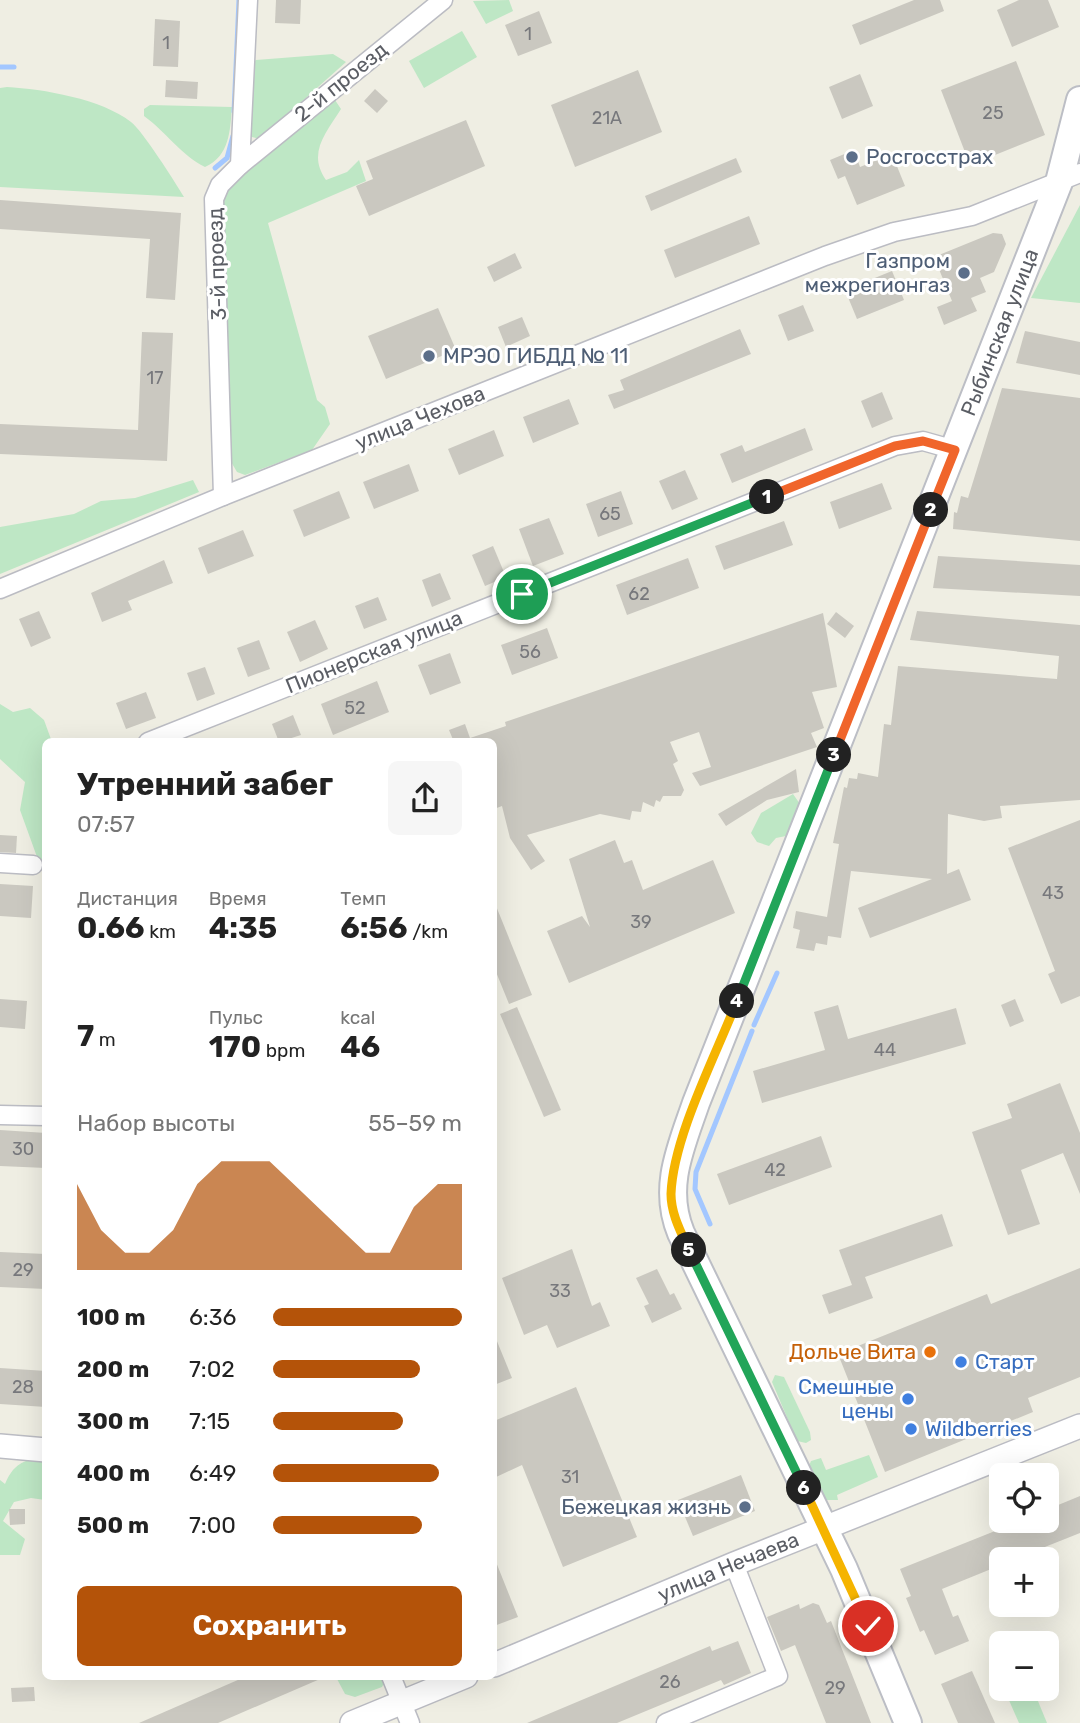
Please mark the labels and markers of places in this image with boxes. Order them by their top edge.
place label: Росгосстрах [866,144,993,169]
marker: Росгосстрах [844,149,860,165]
place label: Газпром межрегионгаз [805,248,950,297]
marker: Газпром межрегионгаз [956,265,972,281]
place label: МРЭО ГИБДД № 11 [443,343,628,368]
marker: МРЭО ГИБДД № 11 [421,348,437,364]
pin: 1 [750,480,784,514]
pin: 2 [914,492,948,528]
pin [492,564,552,624]
pin: 3 [816,738,852,772]
pin: 4 [720,984,754,1018]
pin: 5 [672,1232,706,1268]
place label: Дольче Вита [789,1339,916,1364]
marker: Дольче Вита [922,1344,938,1360]
place label: Старт [975,1349,1035,1374]
marker: Старт [953,1354,969,1370]
place label: Смешные цены [798,1374,894,1423]
marker: Смешные цены [900,1391,916,1407]
place label: Wildberries [925,1416,1032,1441]
marker: Wildberries [903,1421,919,1437]
pin: 6 [786,1470,822,1506]
place label: Бежецкая жизнь [561,1494,731,1519]
marker: Бежецкая жизнь [737,1499,753,1515]
pin [838,1596,898,1656]

